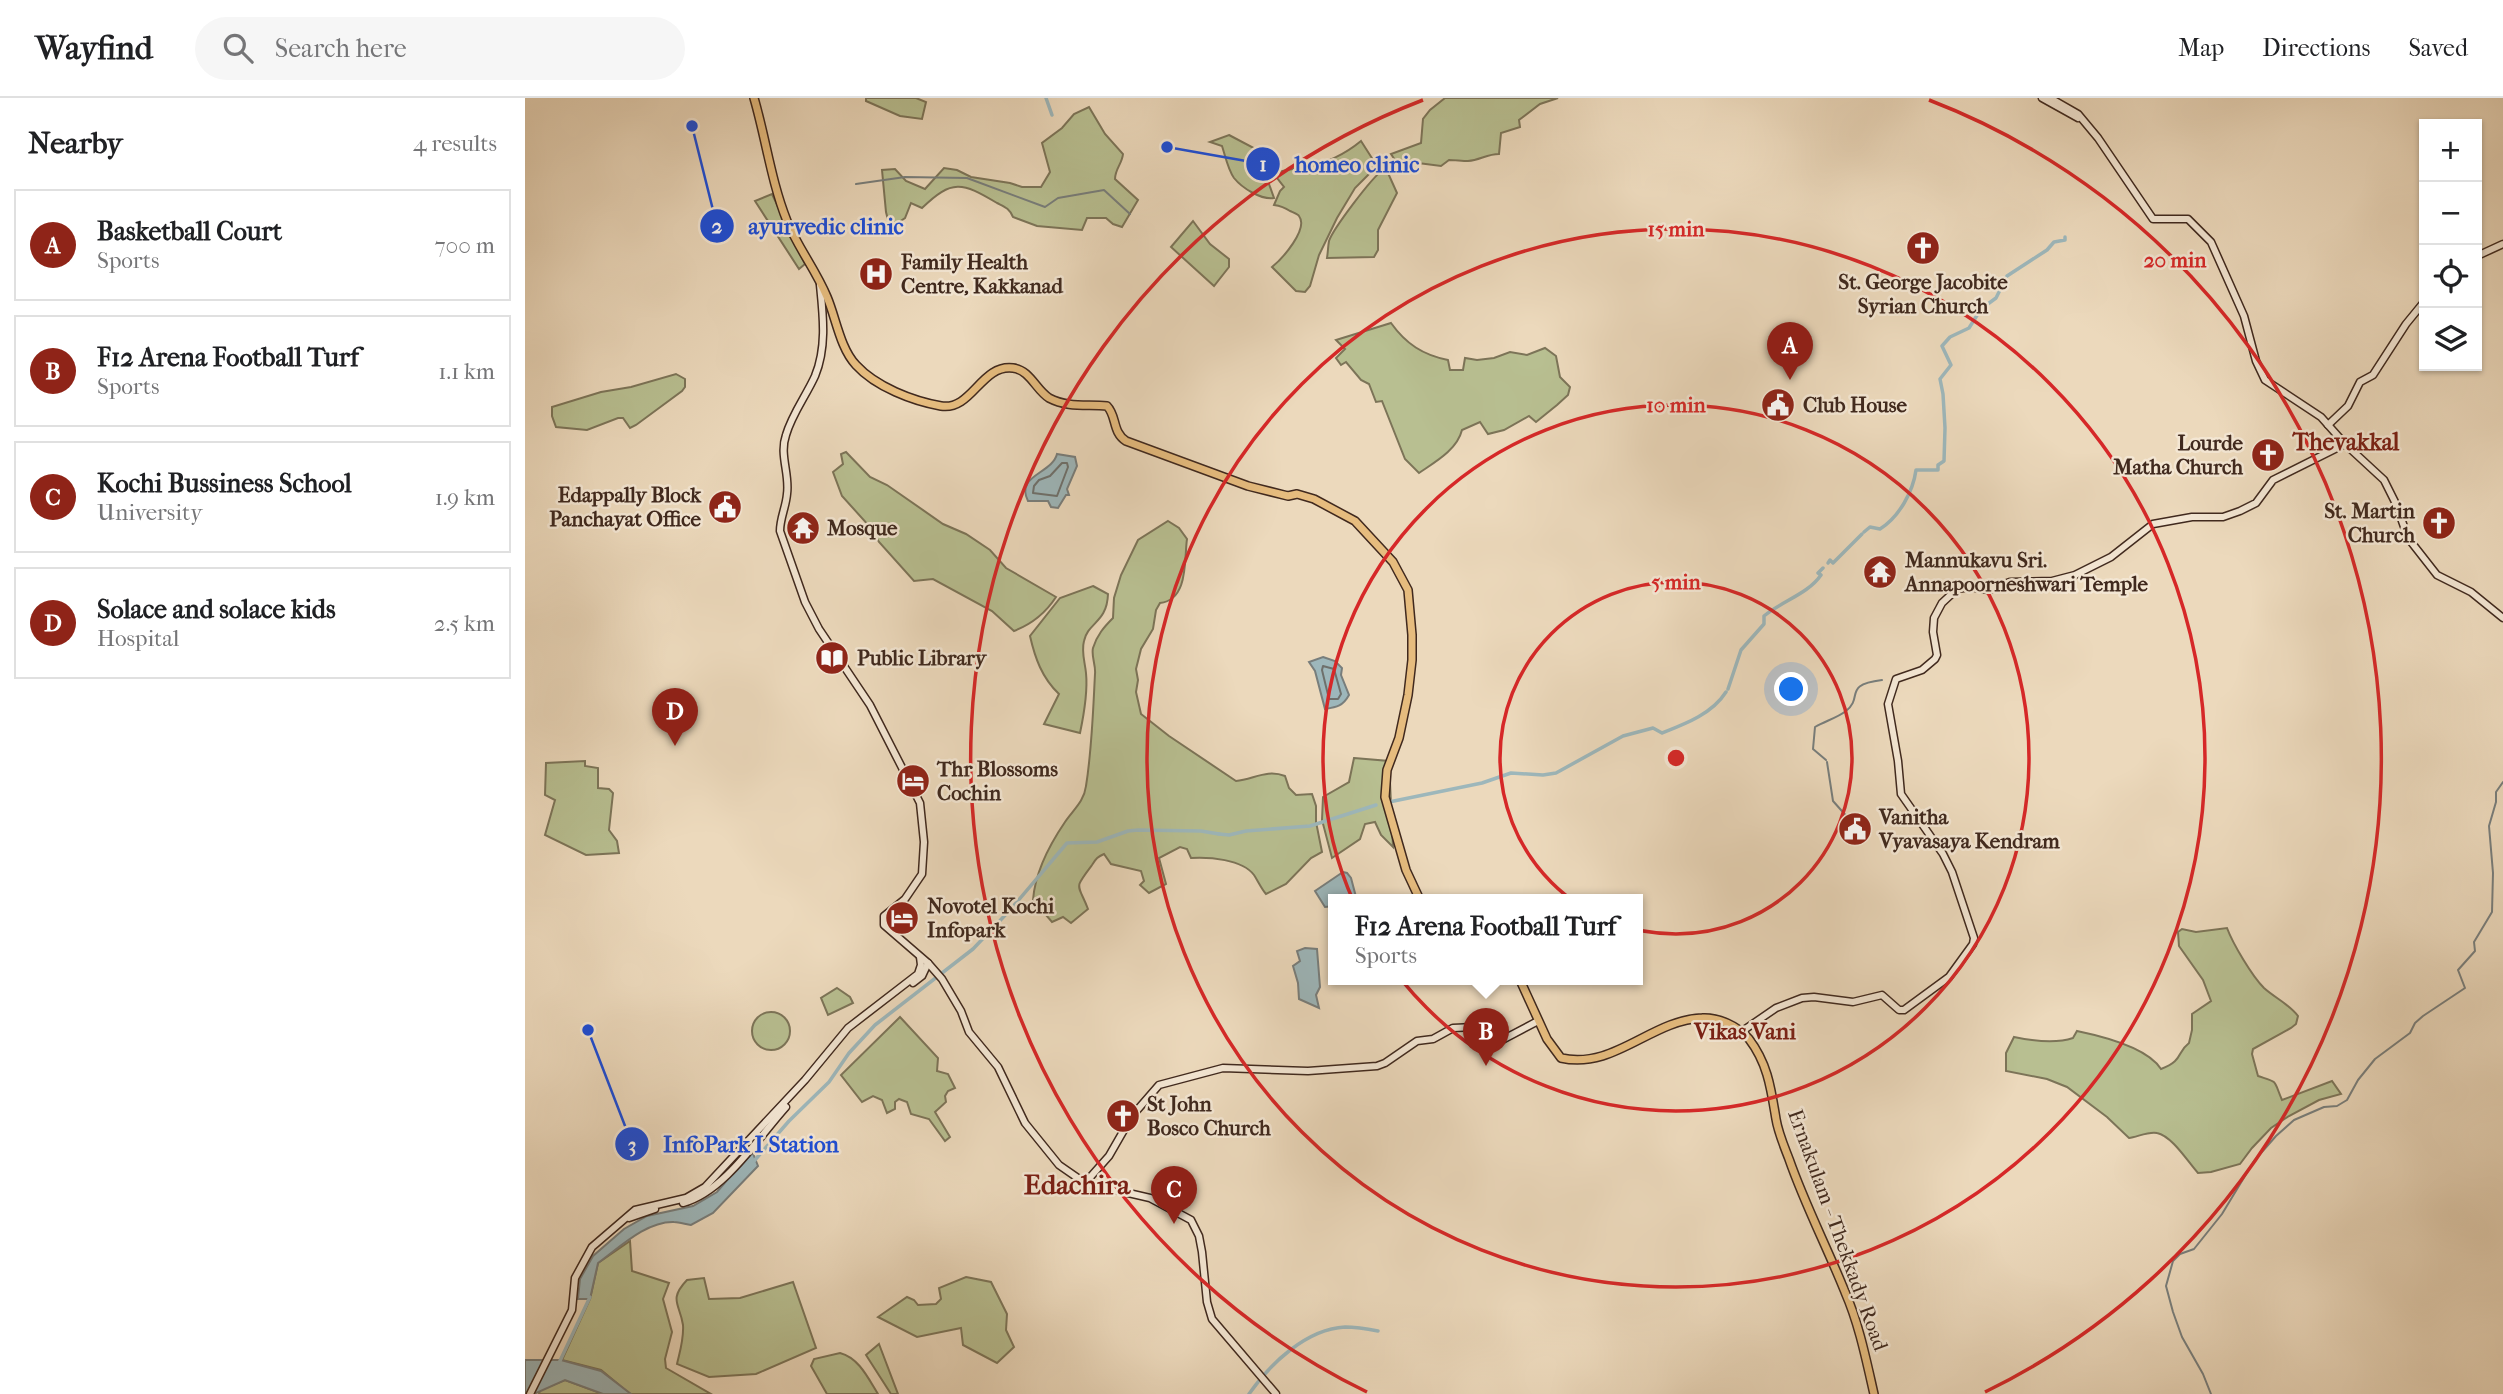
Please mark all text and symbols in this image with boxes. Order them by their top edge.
search box [195,17,685,80]
text: Wayfind [35,29,153,68]
icon: search [219,29,257,67]
text: Search here [275,33,407,64]
text: Map [2178,34,2224,62]
text: Directions [2262,34,2370,62]
text: Saved [2408,34,2468,62]
map controls [2419,119,2482,371]
button: + [2419,119,2482,182]
text: Nearby [28,126,123,161]
text: 4 results [413,130,497,157]
callout: homeo clinic [1246,142,1434,186]
text: homeo clinic [1294,151,1419,178]
text: 1 [1259,152,1267,176]
button: − [2419,182,2482,245]
callout: ayurvedic clinic [700,204,918,248]
text: ayurvedic clinic [748,213,904,240]
text: 2 [712,214,723,238]
text: Basketball Court [97,216,282,247]
text: 15 min [1648,217,1705,241]
church icon: St. George Jacobite Syrian Church [1904,229,1942,267]
text: A [46,232,60,259]
text: 700 m [435,232,495,259]
button: locate [2419,245,2482,308]
text: Sports [97,247,159,274]
text: 20 min [2144,248,2207,272]
place label: Family Health Centre, Kakkanad [900,250,1064,298]
hospital icon: Family Health Centre, Kakkanad [857,255,895,293]
place label: St. George Jacobite Syrian Church [1838,270,2008,318]
button: layers [2419,308,2482,371]
pin: A [1767,322,1813,380]
text: F12 Arena Football Turf [97,342,359,373]
text: B [46,358,60,385]
text: 1.1 km [438,358,495,385]
text: Sports [97,373,159,400]
public building icon: Club House [1759,386,1797,424]
text: 10 min [1646,393,1706,417]
place label: Club House [1803,393,1908,417]
district label: Thevakkal [2292,428,2400,456]
place label: Lourde Matha Church [2112,431,2244,479]
church icon: Lourde Matha Church [2249,436,2287,474]
text: Kochi Bussiness School [97,468,352,499]
place label: Edappally Block Panchayat Office [549,483,702,531]
text: C [45,484,61,511]
text: 1.9 km [435,484,495,511]
public building icon: Edappally Block Panchayat Office [706,488,744,526]
text: University [97,499,202,526]
place label: St. Martin Church [2324,499,2416,547]
church icon: St. Martin Church [2420,504,2458,542]
temple icon: Mosque [784,509,822,547]
place label: Mosque [826,516,898,540]
place label: Mannukavu Sri. Annapoorneshwari Temple [1903,548,2149,596]
temple icon: Mannukavu Sri. Annapoorneshwari Temple [1861,553,1899,591]
text: 5 min [1651,570,1702,594]
text: Solace and solace kids [97,594,336,625]
text: D [44,610,62,637]
text: 2.5 km [434,610,495,637]
text: Hospital [97,625,179,652]
library icon: Public Library [813,639,851,677]
place label: Public Library [857,646,988,670]
your location [1774,672,1808,706]
pin: D [652,688,698,746]
centre of rings [1664,746,1688,770]
place label: Thr Blossoms Cochin [936,757,1058,805]
hotel icon: Thr Blossoms Cochin [894,762,932,800]
place label: Vanitha Vyavasaya Kendram [1878,805,2060,853]
public building icon: Vanitha Vyavasaya Kendram [1836,810,1874,848]
place label: Novotel Kochi Infopark [927,894,1055,942]
popup [1328,894,1643,985]
hotel icon: Novotel Kochi Infopark [883,899,921,937]
text: F12 Arena Football Turf [1355,911,1616,942]
text: Sports [1355,942,1417,969]
pin: B [1463,1008,1509,1066]
district label: Vikas Vani [1693,1018,1796,1045]
place label: St John Bosco Church [1147,1092,1271,1140]
church icon: St John Bosco Church [1104,1097,1142,1135]
street label: Ernakulam - Thekkady Road [1783,1106,1893,1355]
callout: InfoPark I Station [614,1122,853,1166]
text: InfoPark I Station [663,1131,840,1158]
text: 3 [628,1133,636,1157]
pin: C [1151,1166,1197,1224]
district label: Edachira [1024,1168,1131,1201]

